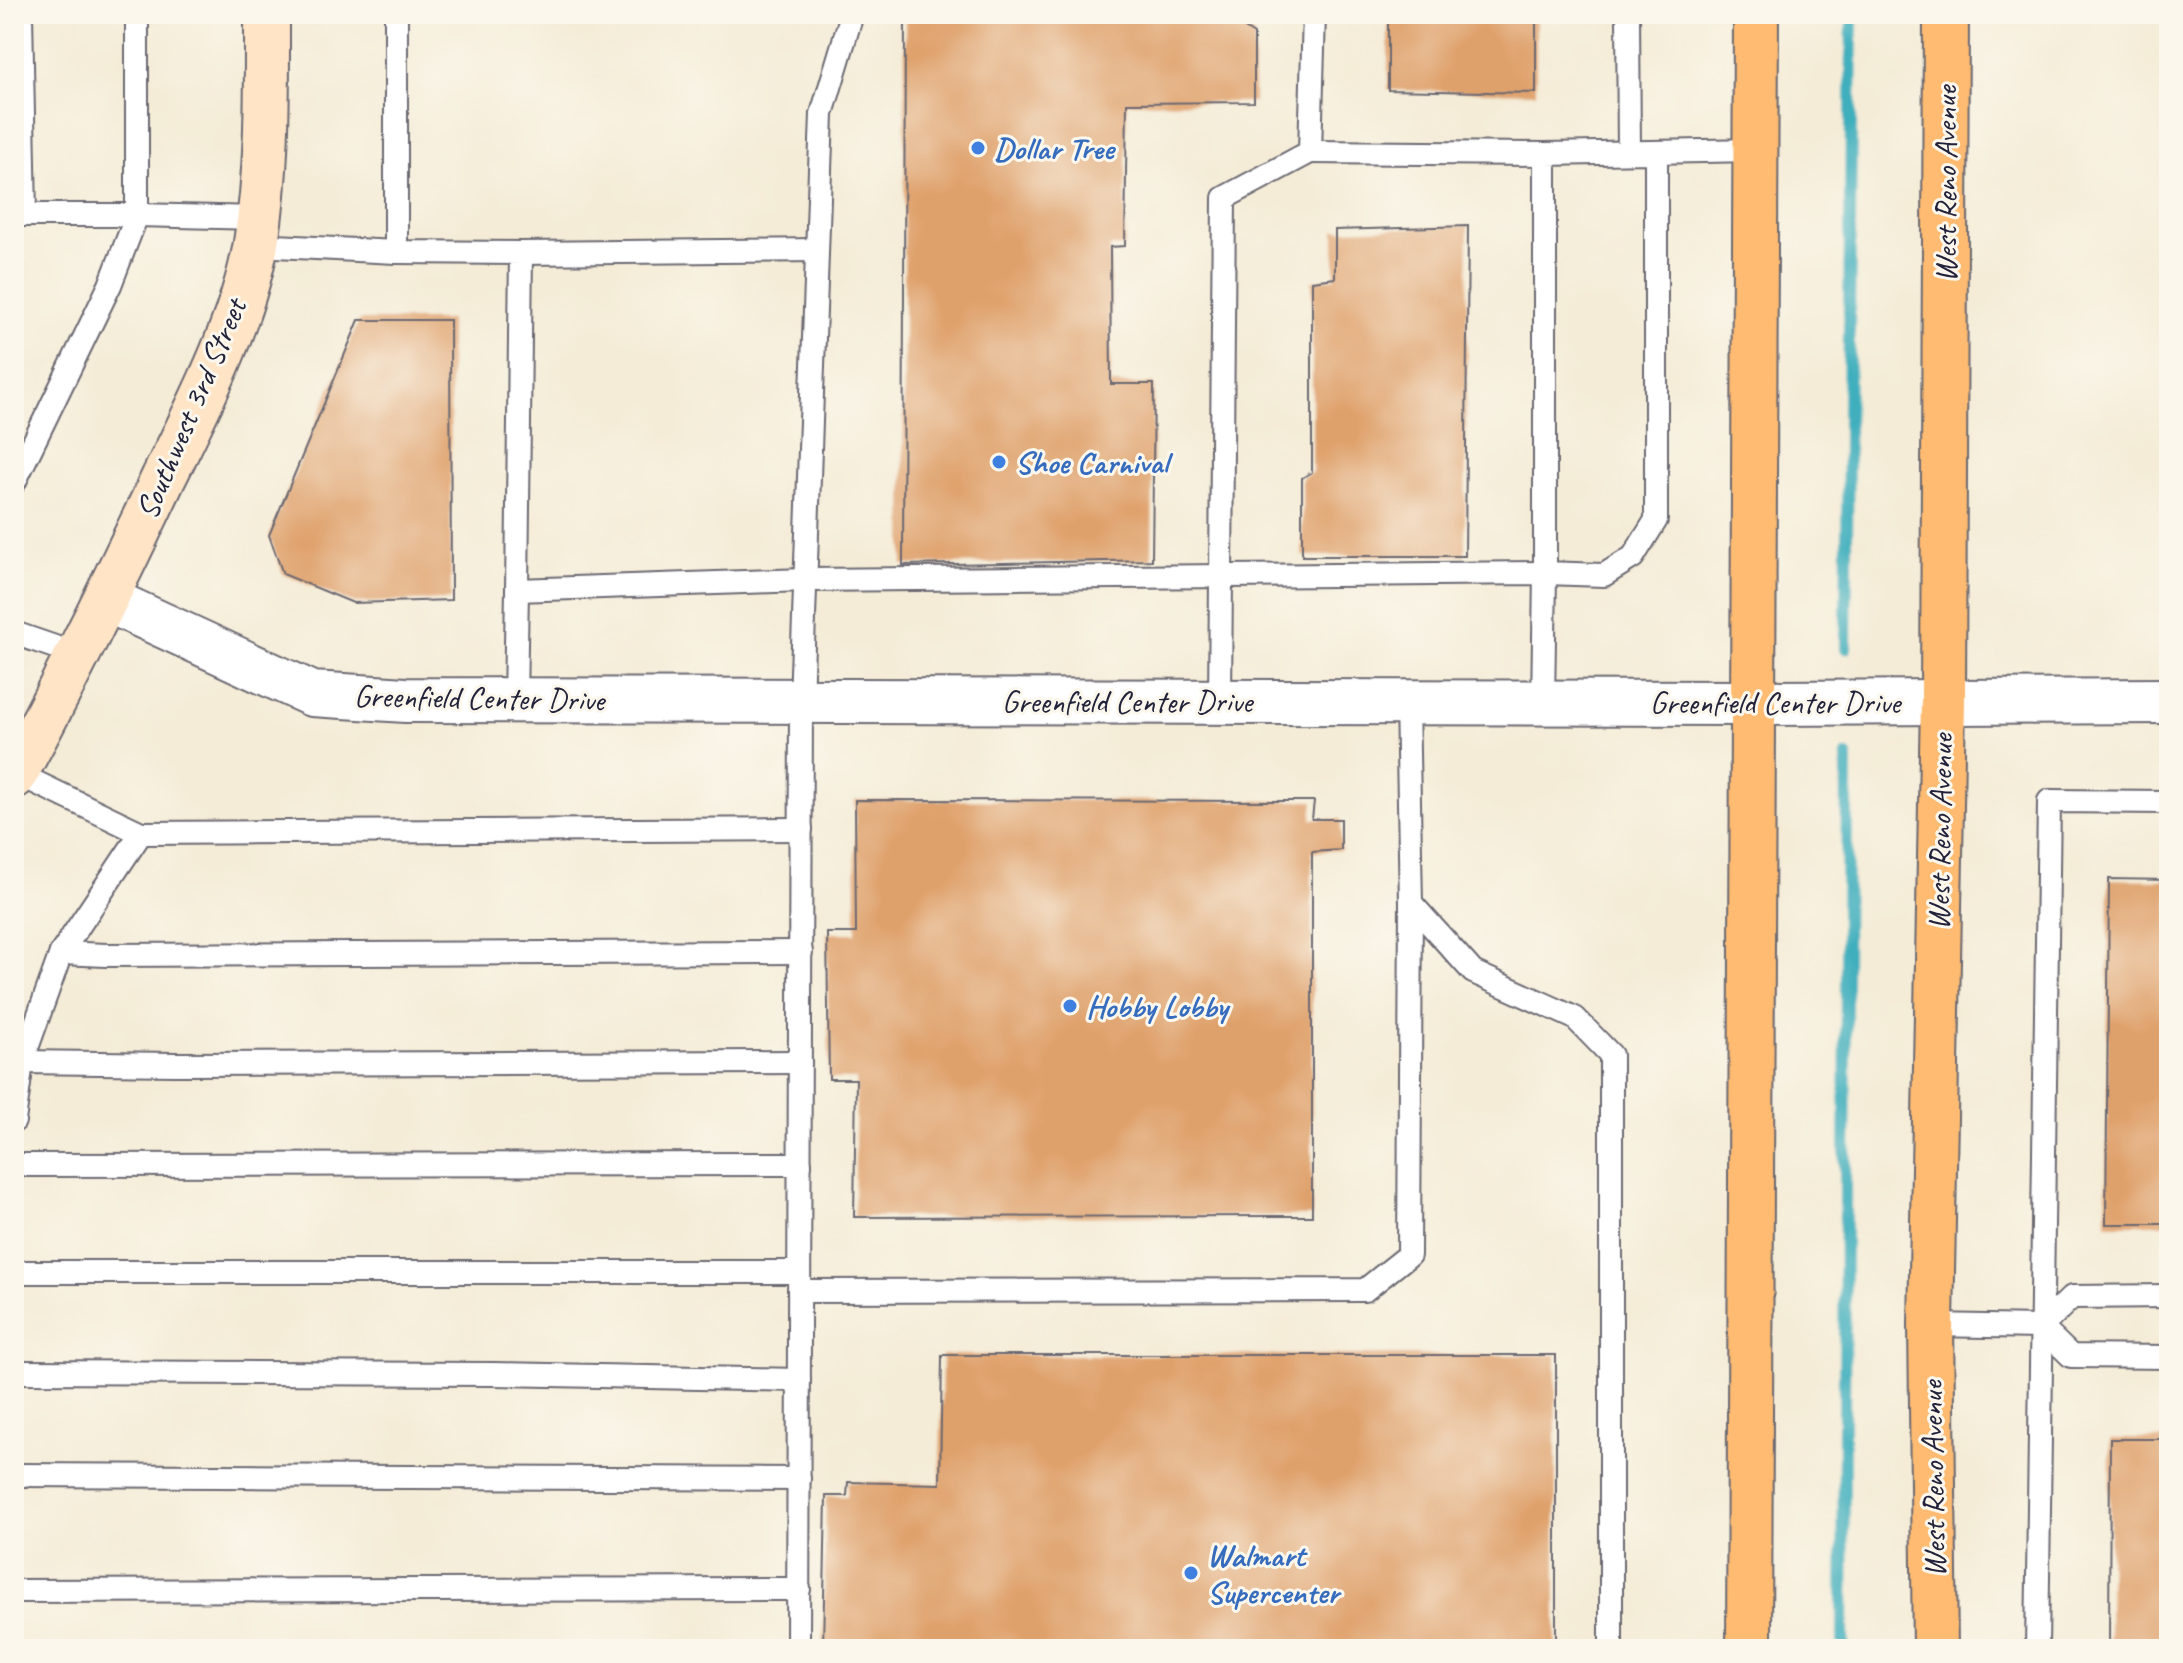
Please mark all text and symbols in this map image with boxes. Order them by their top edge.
street label: West Reno Avenue [1925,83,1966,282]
place label: Dollar Tree [994,128,1117,169]
marker: Dollar Tree [969,139,987,157]
street label: Southwest 3rd Street [126,290,257,525]
place label: Shoe Carnival [1015,442,1174,483]
marker: Shoe Carnival [990,453,1008,471]
street label: Greenfield Center Drive [354,675,607,721]
street label: Greenfield Center Drive [1002,681,1255,722]
street label: Greenfield Center Drive [1650,682,1903,723]
street label: West Reno Avenue [1918,731,1962,931]
place label: Hobby Lobby [1086,986,1231,1027]
marker: Hobby Lobby [1061,997,1079,1015]
street label: West Reno Avenue [1911,1378,1955,1578]
place label: Walmart Supercenter [1207,1535,1342,1613]
marker: Walmart Supercenter [1182,1564,1200,1582]

